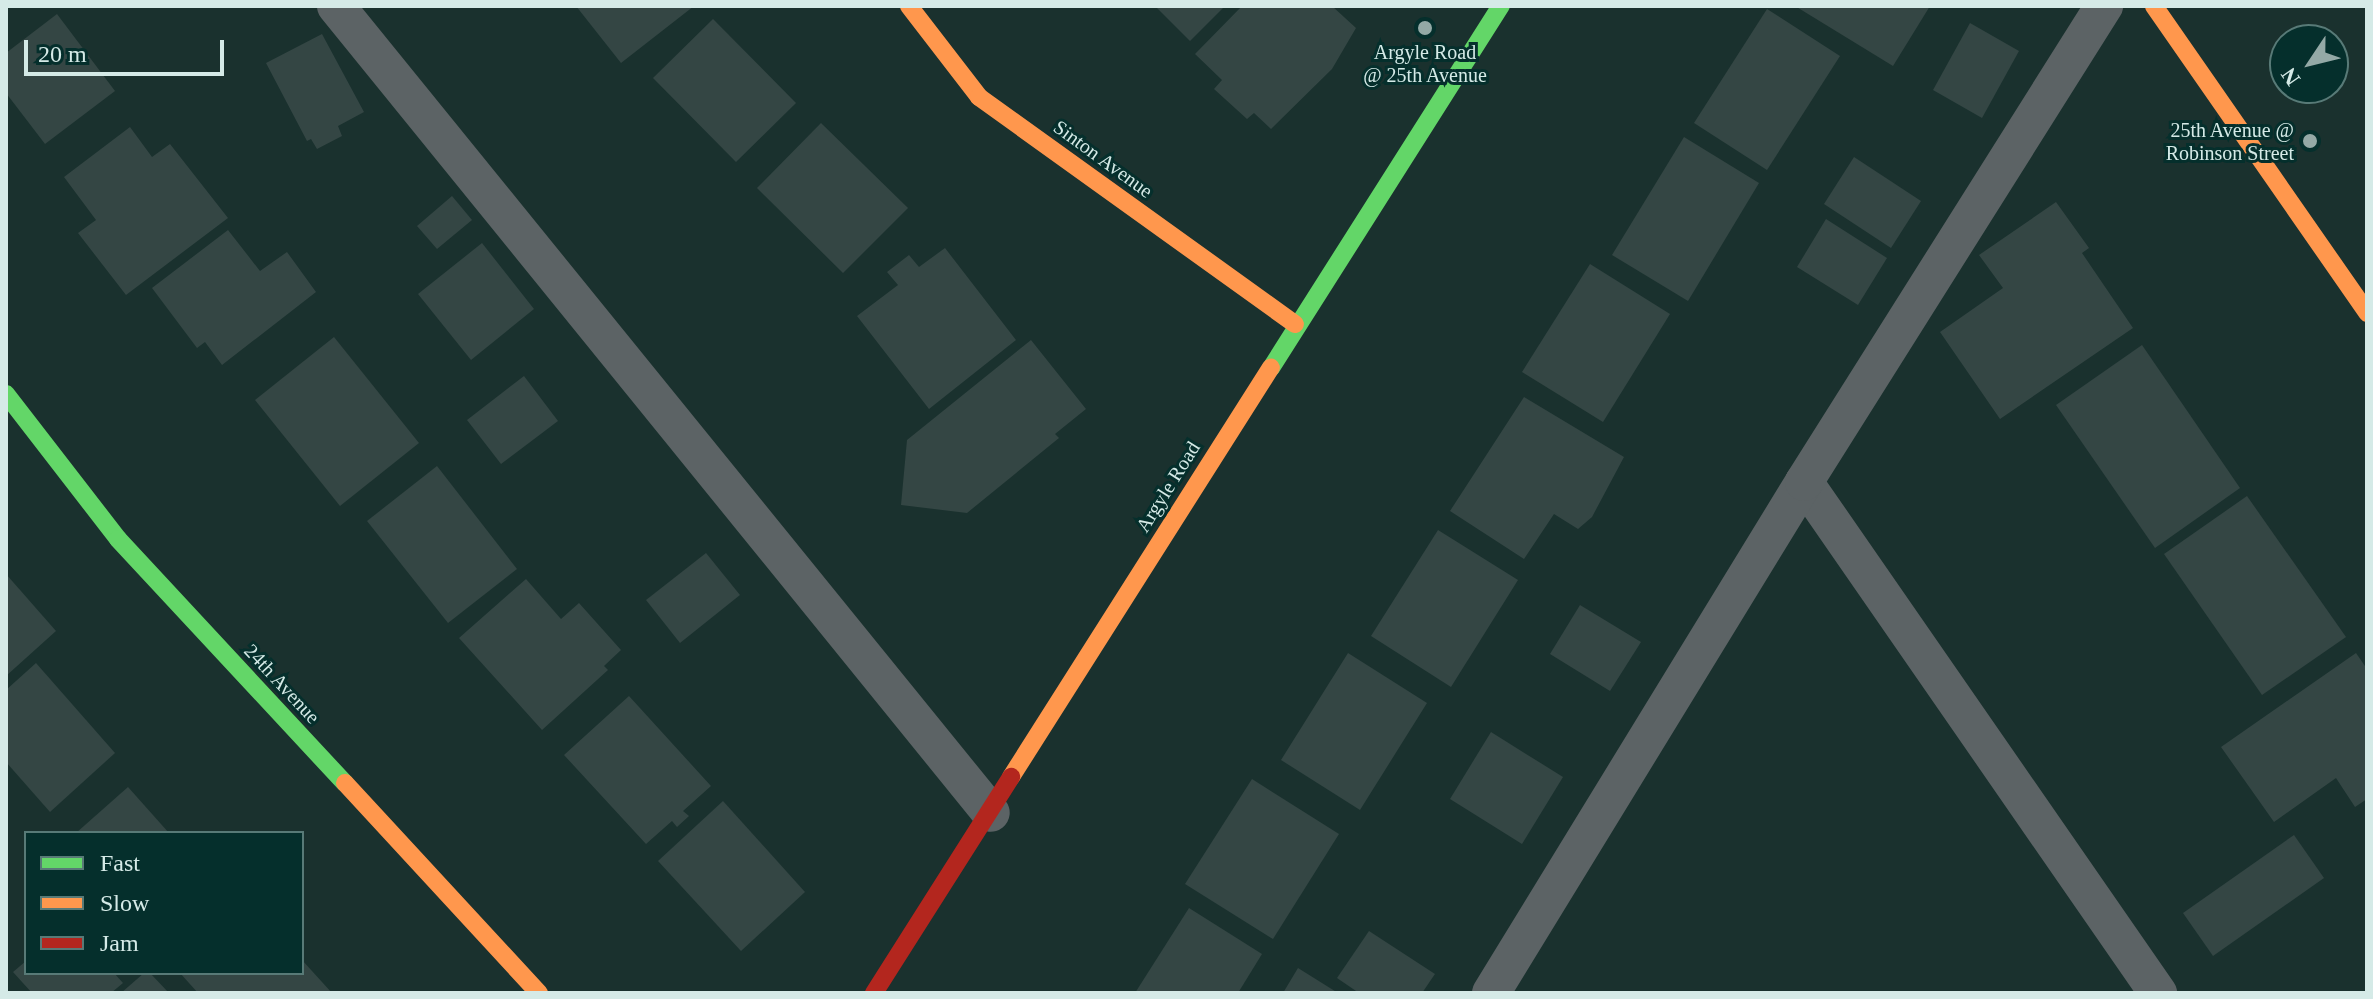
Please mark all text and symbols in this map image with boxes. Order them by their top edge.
marker: Argyle Road @ 25th Avenue [1416,19,1434,37]
scale bar [28,24,228,74]
north arrow [2269,24,2349,104]
place label: Argyle Road @ 25th Avenue [1363,40,1487,87]
text: 20 m [38,41,87,67]
text: N [2276,63,2305,91]
street label: Sinton Avenue [1048,115,1158,203]
place label: 25th Avenue @ Robinson Street [2166,118,2294,165]
marker: 25th Avenue @ Robinson Street [2301,132,2319,150]
street label: Argyle Road [1131,437,1205,537]
street label: 24th Avenue [239,639,325,729]
legend [24,831,304,975]
text: Fast [100,850,140,876]
text: Slow [100,890,149,916]
text: Jam [100,930,139,956]

